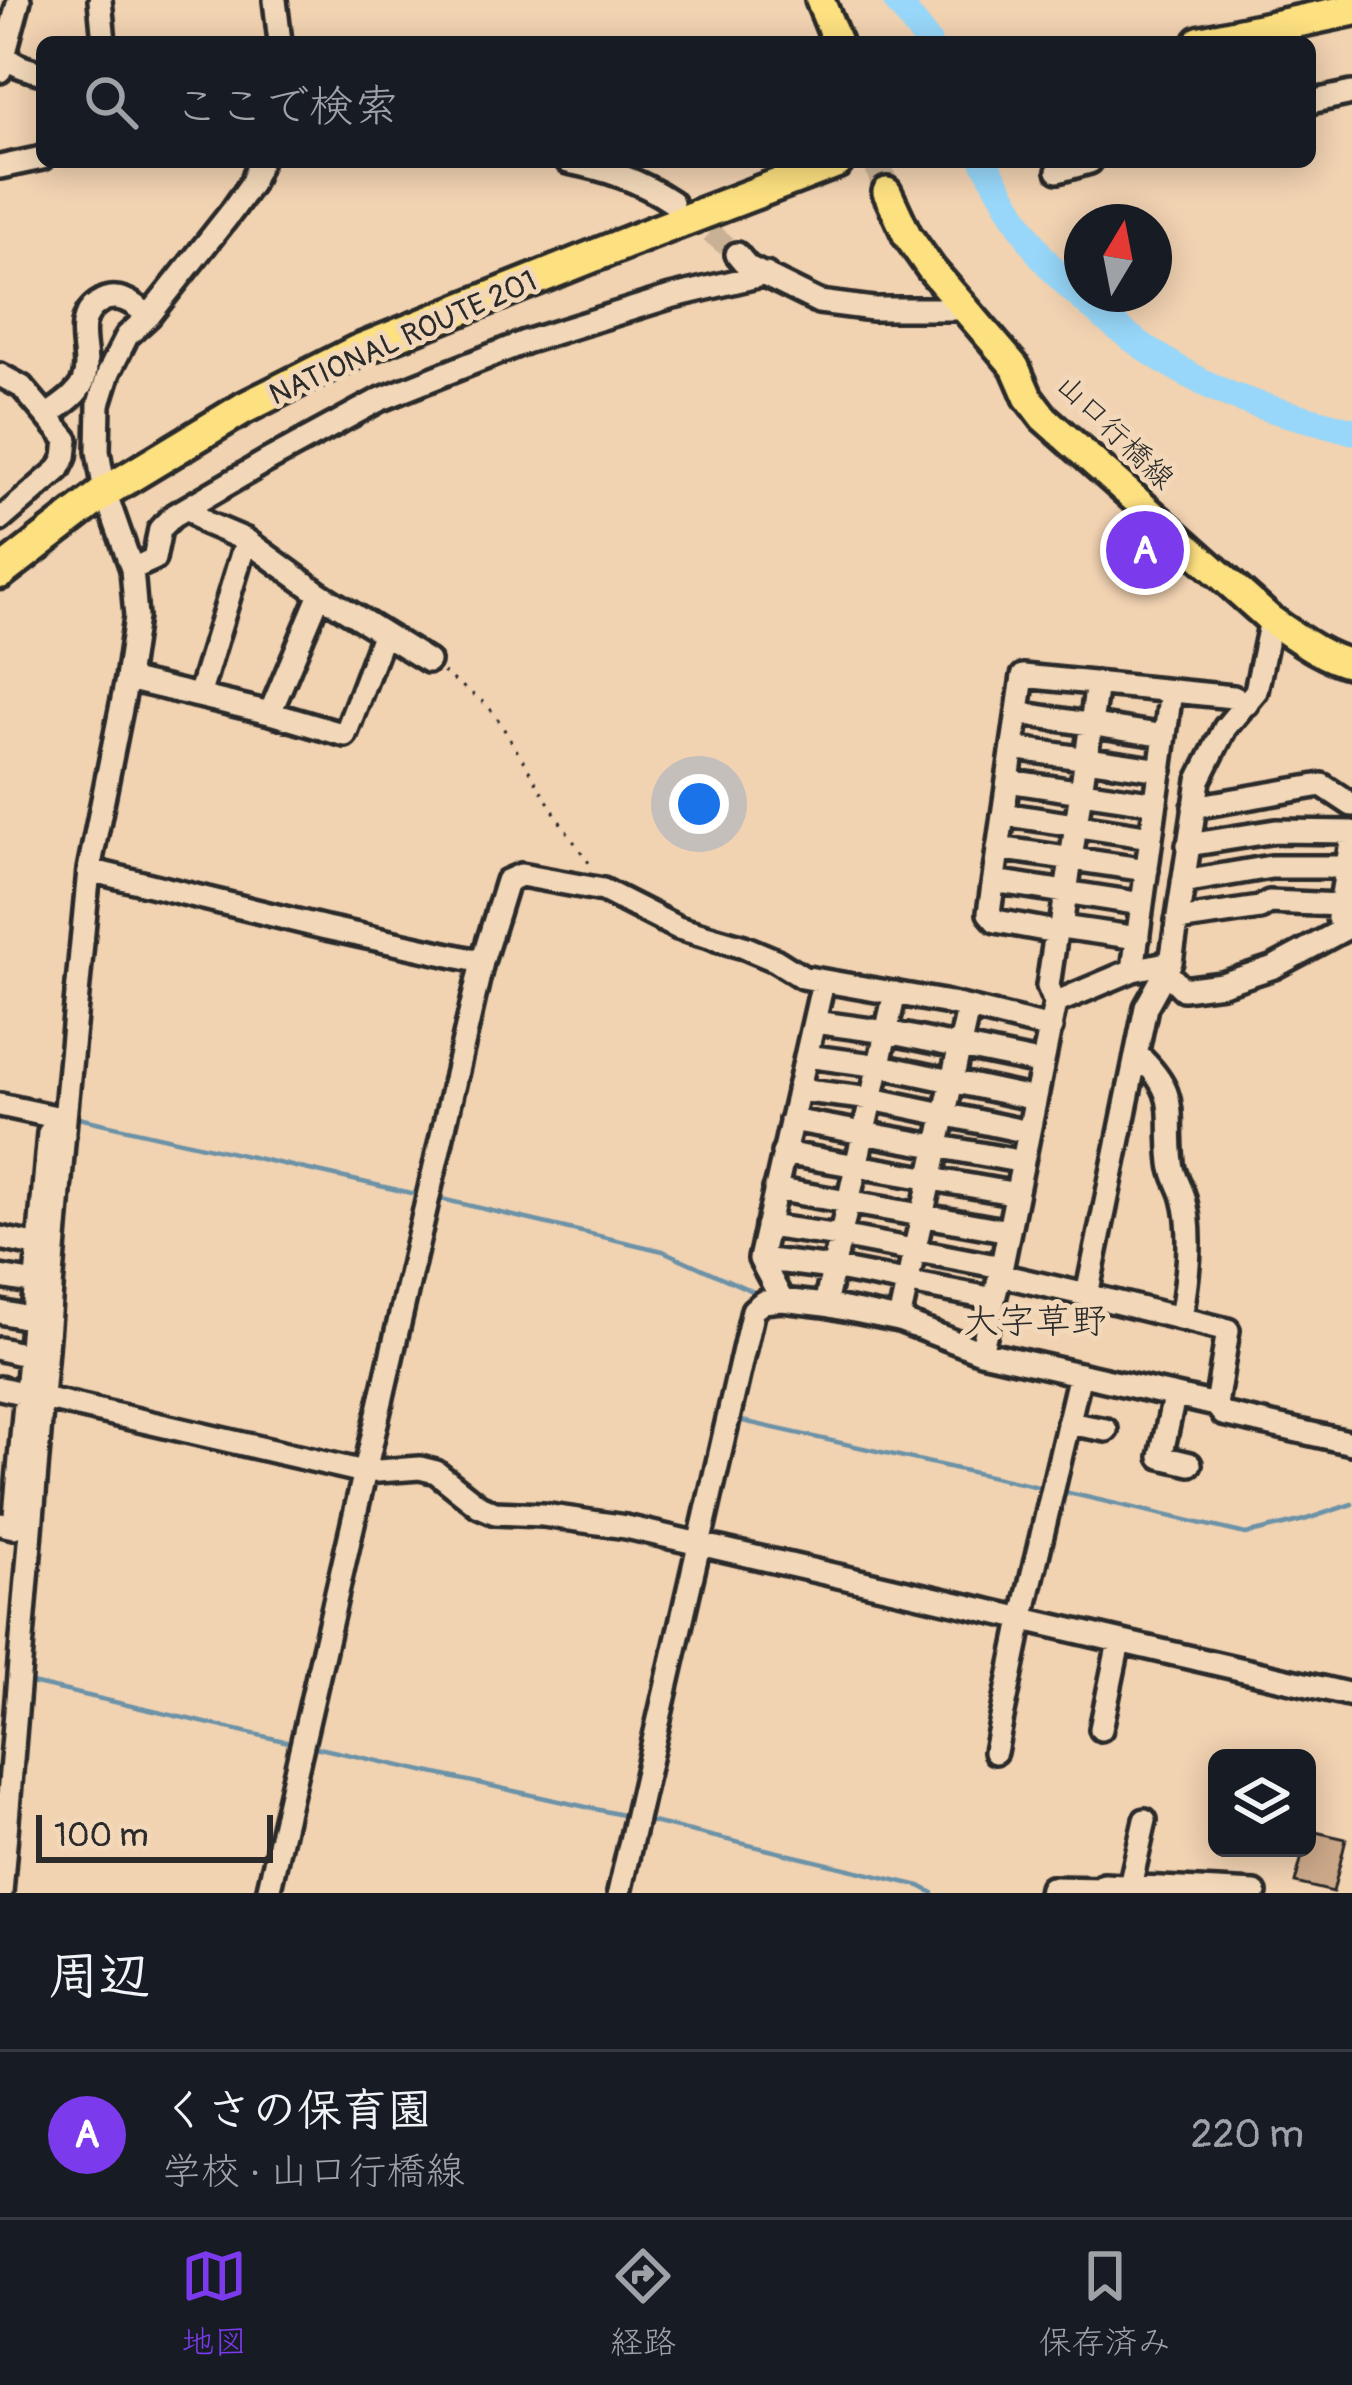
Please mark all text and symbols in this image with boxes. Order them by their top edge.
search box [36,36,1316,168]
icon: search [78,69,144,135]
text: ここで検索 [174,79,399,135]
north arrow [1064,204,1172,312]
street label: NATIONAL ROUTE 201 [264,262,542,414]
street label: 山口行橋線 [1048,367,1182,497]
pin: A [1106,505,1184,595]
your location [669,774,729,834]
district label: 大字草野 [963,1299,1107,1344]
map controls [1208,1749,1316,1857]
button: layers [1208,1749,1316,1857]
scale bar [36,1809,273,1862]
text: 100 m [54,1815,148,1856]
text: 周辺 [48,1945,150,2009]
text: くさの保育園 [162,2083,432,2139]
text: A [74,2110,100,2159]
text: 220 m [1191,2110,1304,2159]
text: 学校 · 山口行橋線 [162,2147,465,2196]
tab: 地図 [181,2243,247,2363]
tab: 経路 [610,2243,676,2363]
tab: 保存済み [1039,2243,1171,2363]

